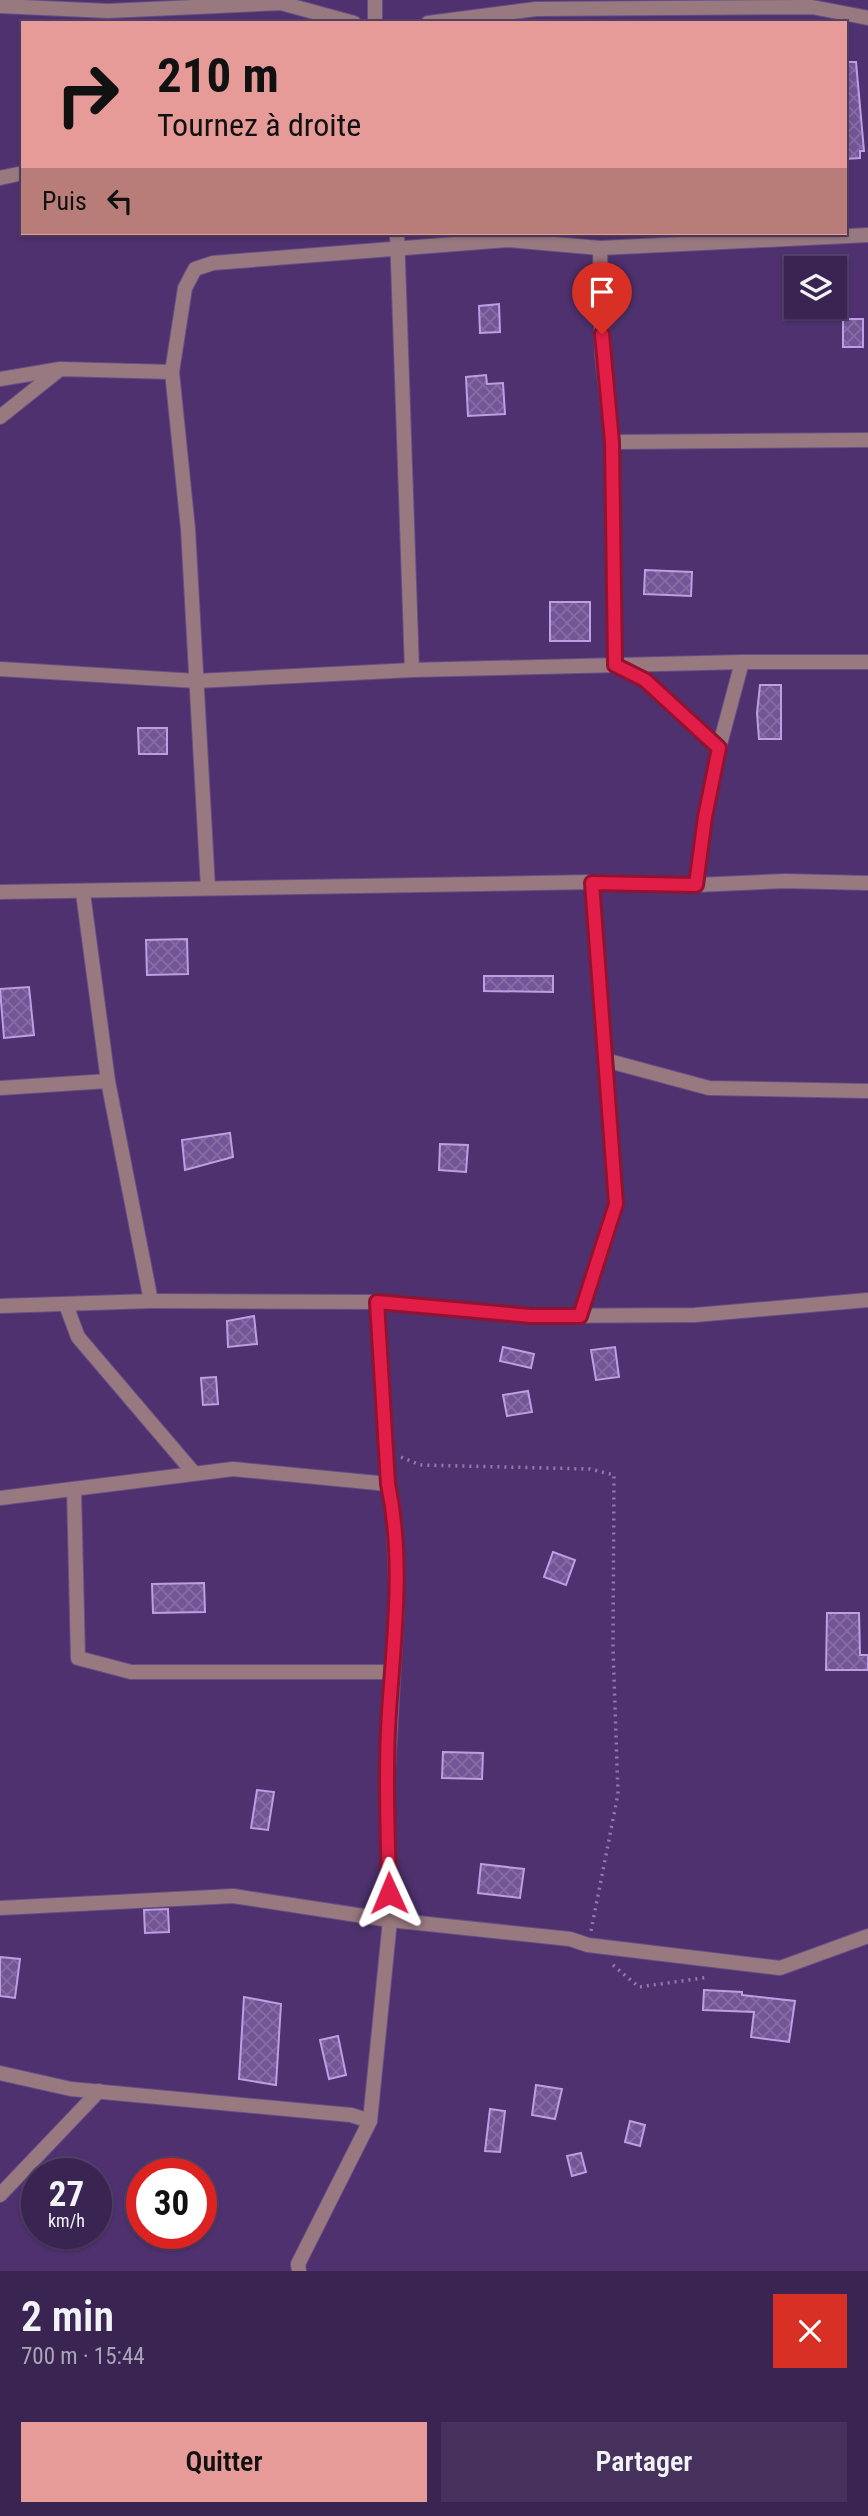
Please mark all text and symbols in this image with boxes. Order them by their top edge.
text: 210 m [157,47,279,104]
icon: right [42,49,133,140]
text: Tournez à droite [157,106,361,144]
icon: left [101,182,139,220]
text: Puis [42,186,87,216]
map controls [784,256,847,319]
button: layers [784,256,847,319]
pin [572,262,632,334]
icon: arrive [583,273,621,311]
position arrow [352,1856,426,1930]
speed limit sign: 30 [126,2158,217,2249]
text: 27 [49,2174,84,2215]
text: km/h [48,2210,85,2231]
text: 2 min [21,2292,114,2341]
button: close [773,2294,847,2368]
text: 700 m · 15:44 [21,2343,145,2370]
button: Quitter [21,2422,427,2502]
button: Partager [441,2422,847,2502]

